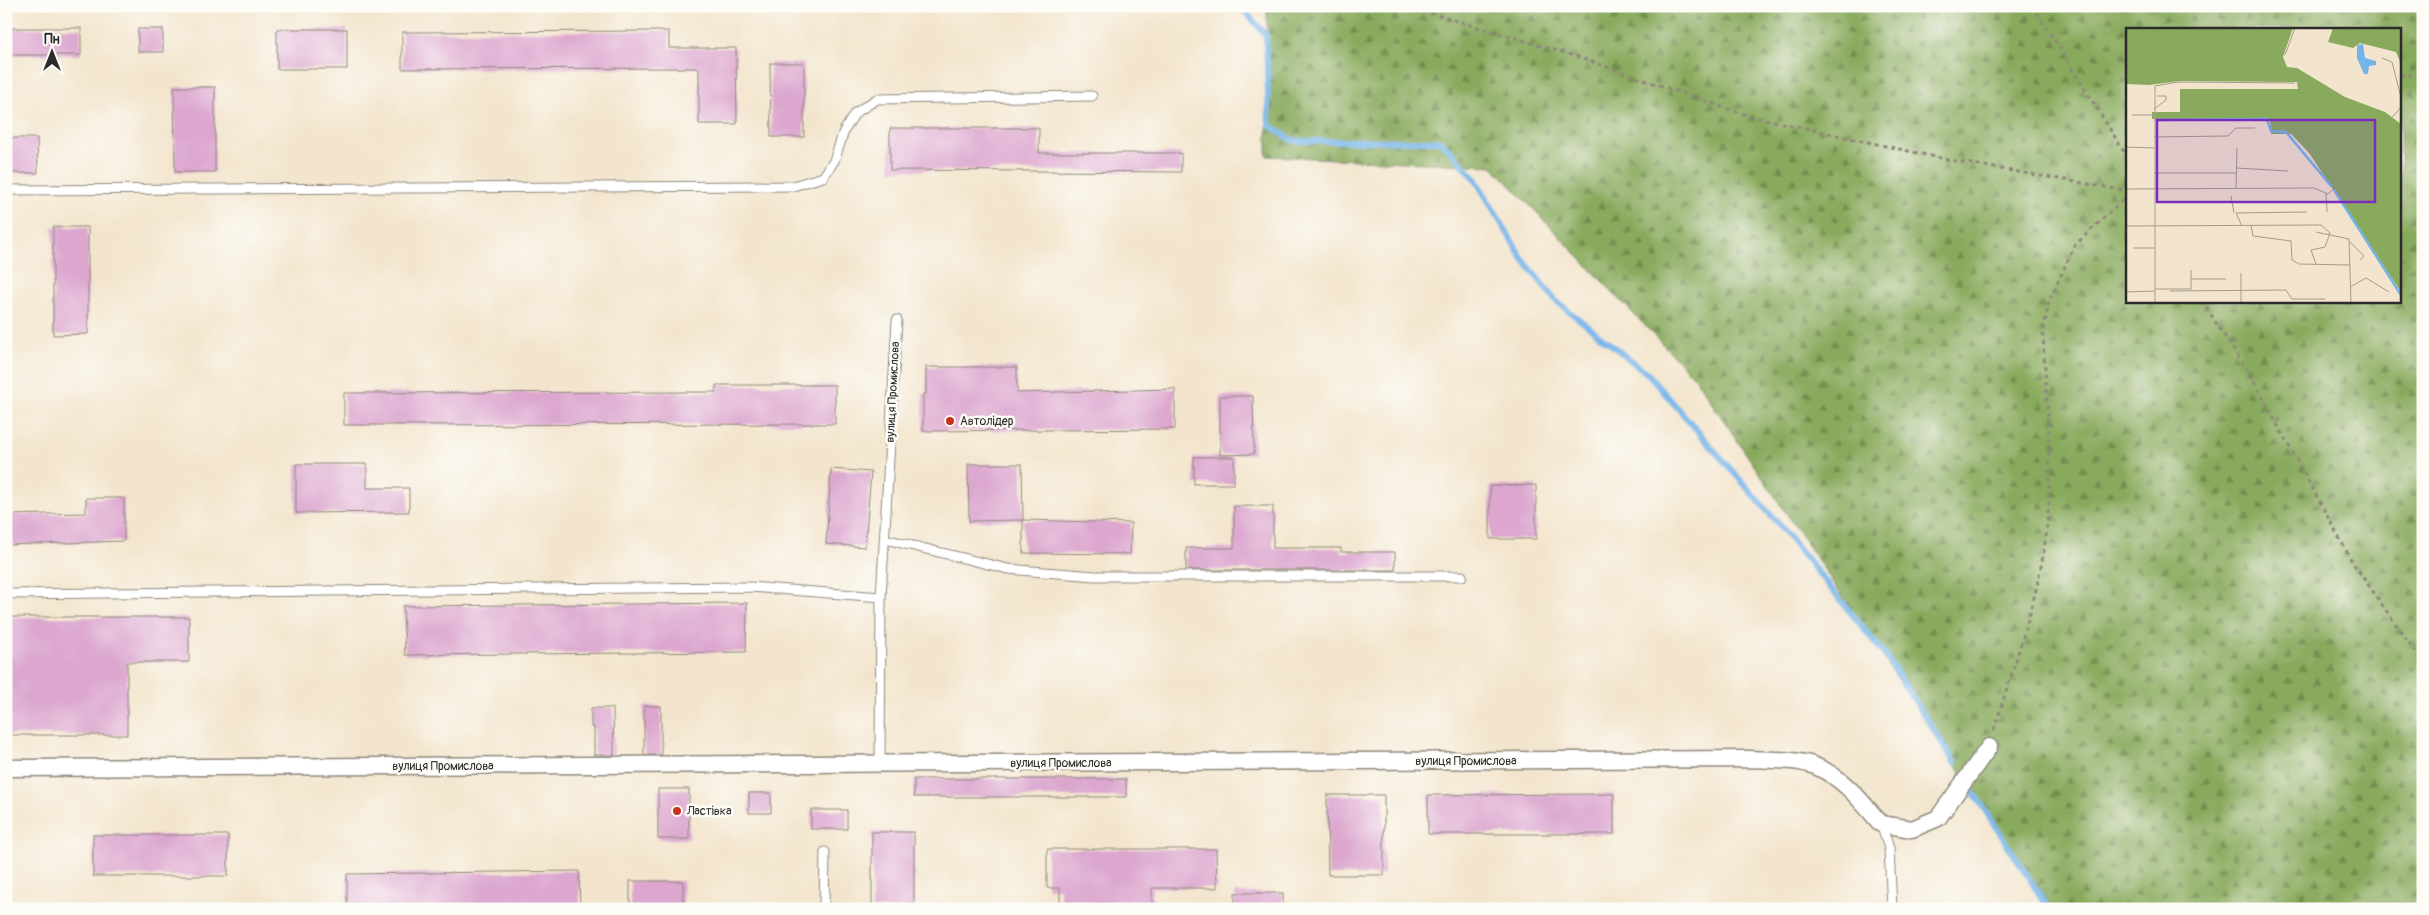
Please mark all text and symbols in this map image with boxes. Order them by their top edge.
north arrow [28,28,78,78]
inset map [2126,28,2402,302]
text: Пн [44,31,60,48]
street label: вулиця Промислова [883,341,903,443]
place label: Автолідер [960,414,1014,429]
marker: Автолідер [944,415,956,427]
street label: вулиця Промислова [1415,754,1517,769]
street label: вулиця Промислова [1010,756,1112,771]
street label: вулиця Промислова [392,759,494,774]
place label: Ластівка [686,804,732,819]
marker: Ластівка [671,805,683,817]

